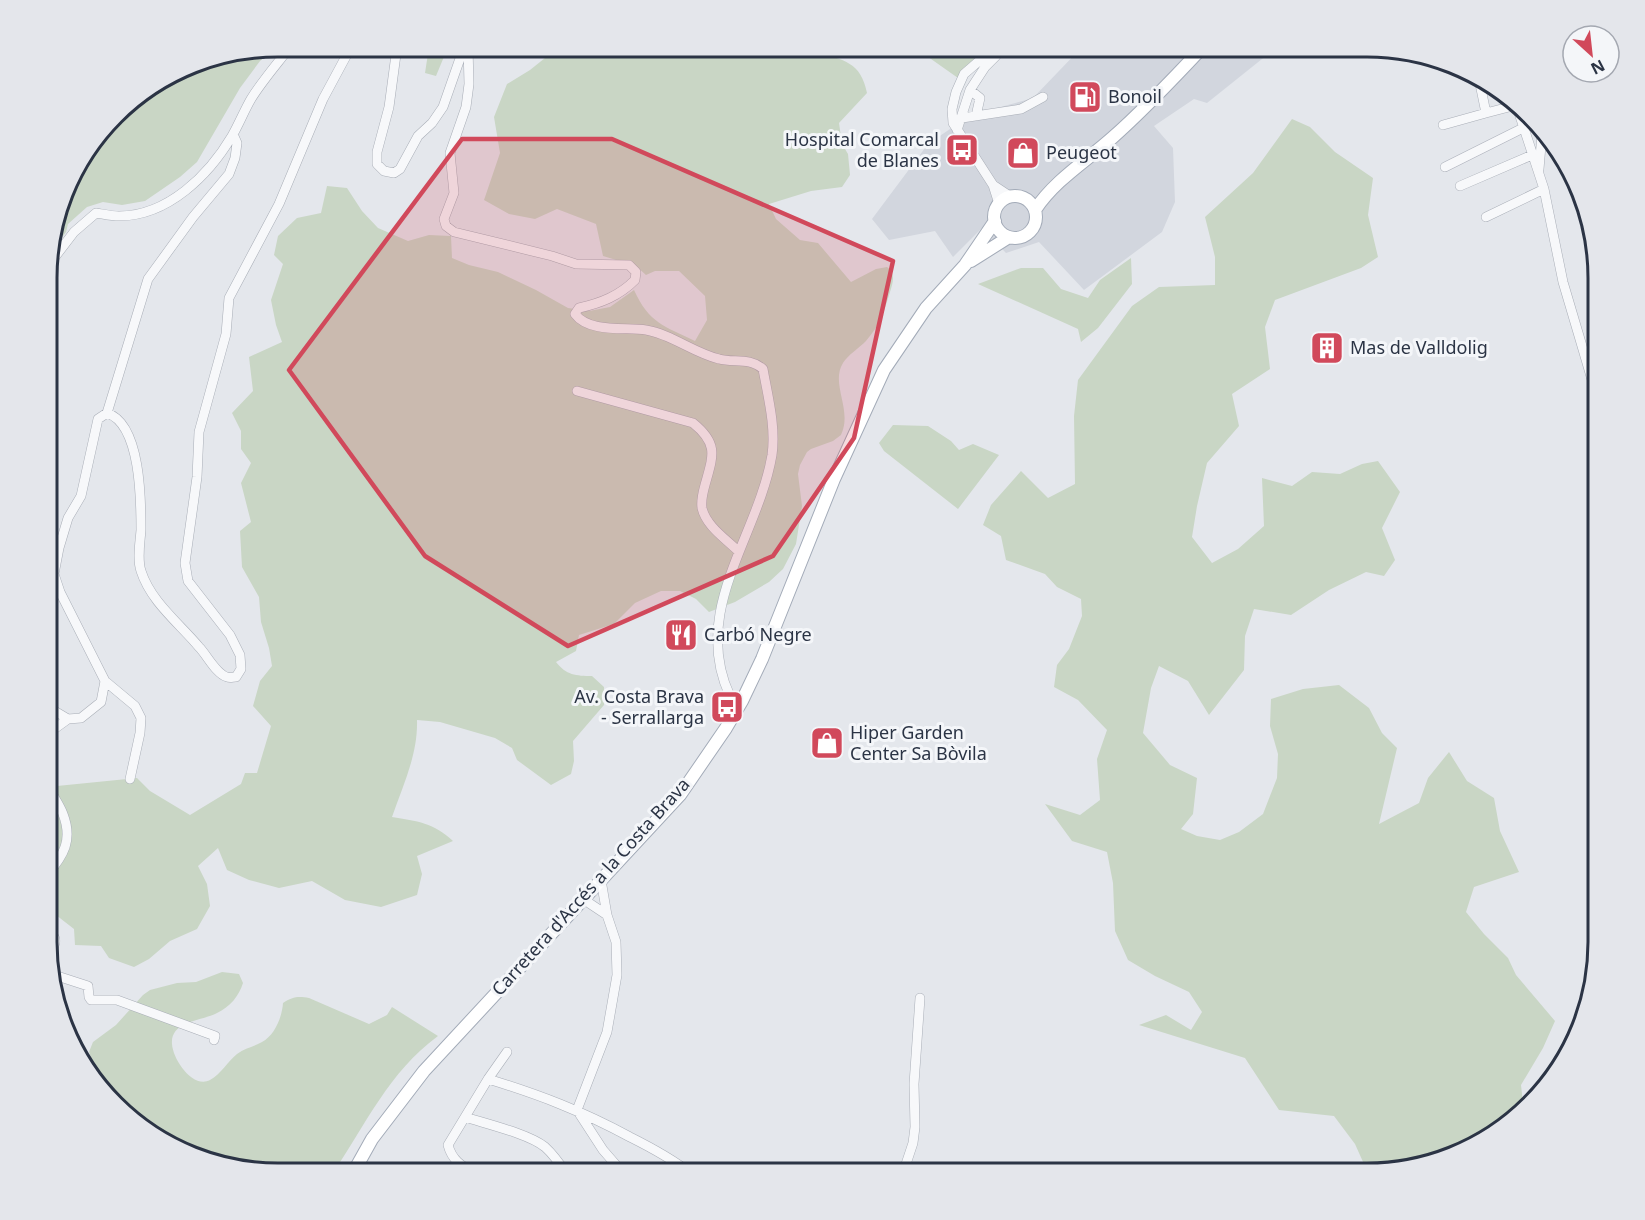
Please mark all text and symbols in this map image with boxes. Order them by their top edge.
north arrow [1561,24,1621,84]
text: N [1587,55,1609,80]
fuel station icon: Bonoil [1067,79,1103,115]
place label: Bonoil [1108,84,1162,108]
place label: Hospital Comarcal de Blanes [785,127,939,172]
bus stop icon: Hospital Comarcal de Blanes [944,132,980,168]
shop icon: Peugeot [1005,135,1041,171]
place label: Peugeot [1046,140,1117,164]
building icon: Mas de Valldolig [1309,330,1345,366]
place label: Mas de Valldolig [1350,335,1488,359]
restaurant icon: Carbó Negre [663,617,699,653]
place label: Carbó Negre [704,622,812,646]
place label: Av. Costa Brava - Serrallarga [574,684,704,729]
bus stop icon: Av. Costa Brava - Serrallarga [709,689,745,725]
place label: Hiper Garden Center Sa Bòvila [850,720,987,765]
shop icon: Hiper Garden Center Sa Bòvila [809,725,845,761]
street label: Carretera d'Accés a la Costa Brava [486,772,695,1000]

